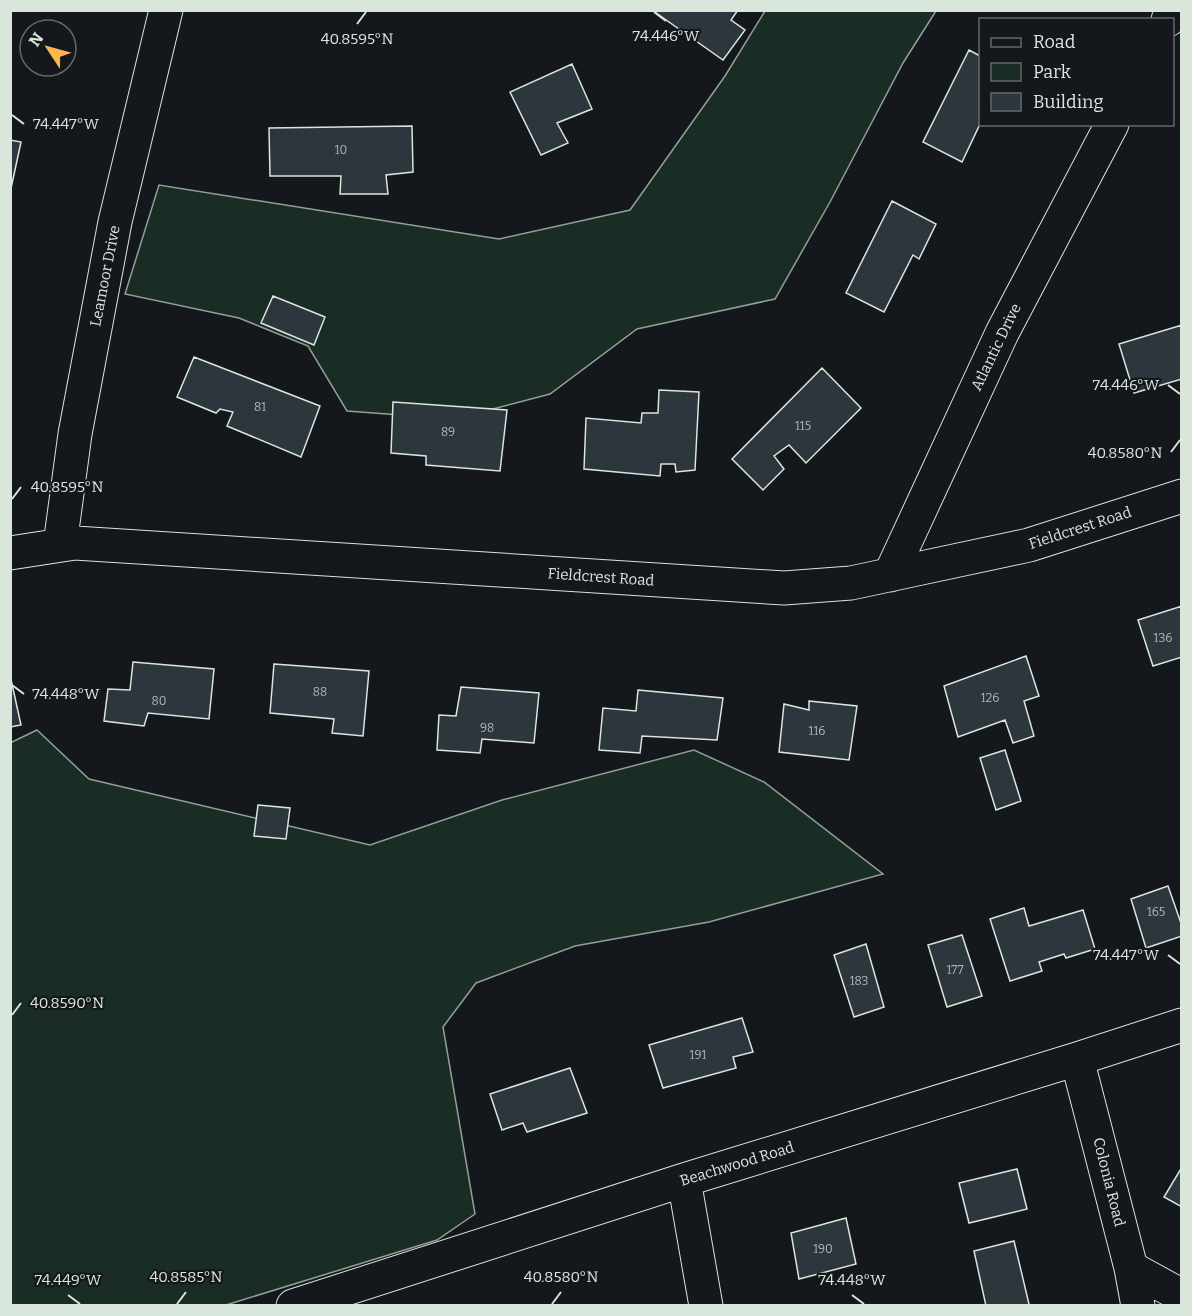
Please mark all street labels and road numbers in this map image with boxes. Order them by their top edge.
street label: Leamoor Drive [86,224,124,328]
street label: Atlantic Drive [967,300,1025,394]
street label: Fieldcrest Road [1026,503,1134,553]
street label: Fieldcrest Road [547,564,655,590]
street label: Colonia Road [1089,1136,1129,1228]
street label: Beachwood Road [678,1138,796,1190]

